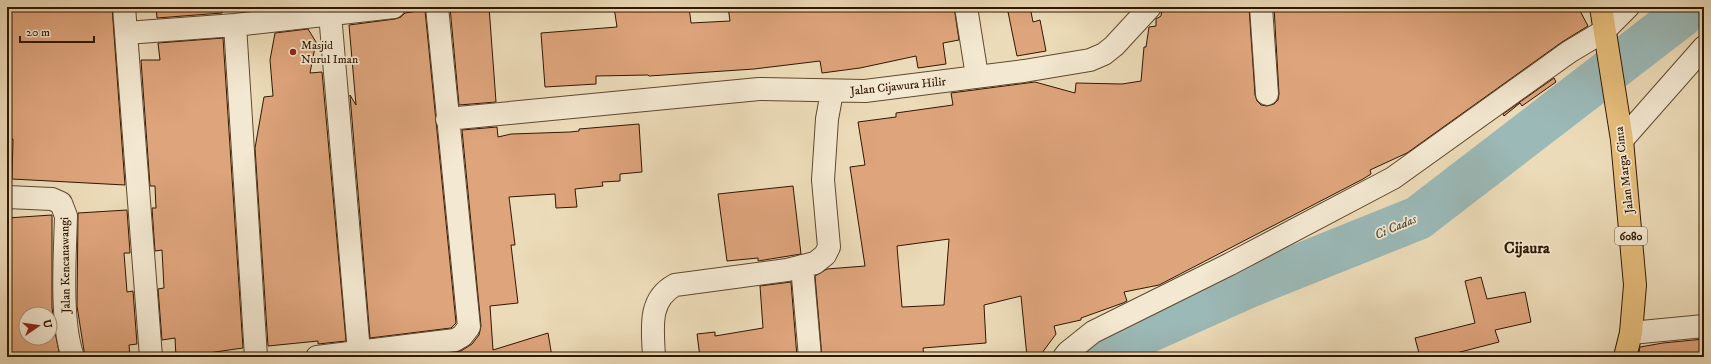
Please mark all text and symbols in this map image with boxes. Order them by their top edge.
scale bar [20,18,94,44]
text: 20 m [26,25,50,40]
place label: Masjid Nurul Iman [301,38,359,67]
marker: Masjid Nurul Iman [288,47,298,57]
street label: Jalan Cijawura Hilir [848,74,947,99]
street label: Jalan Marga Cinta [1612,125,1637,215]
water label: Ci Cadas [1372,211,1420,243]
street label: Jalan Kencanawangi [57,217,74,314]
road number: 6080 [1615,227,1647,245]
district label: Cijaura [1504,238,1551,258]
north arrow [18,306,58,346]
text: U [39,318,55,330]

